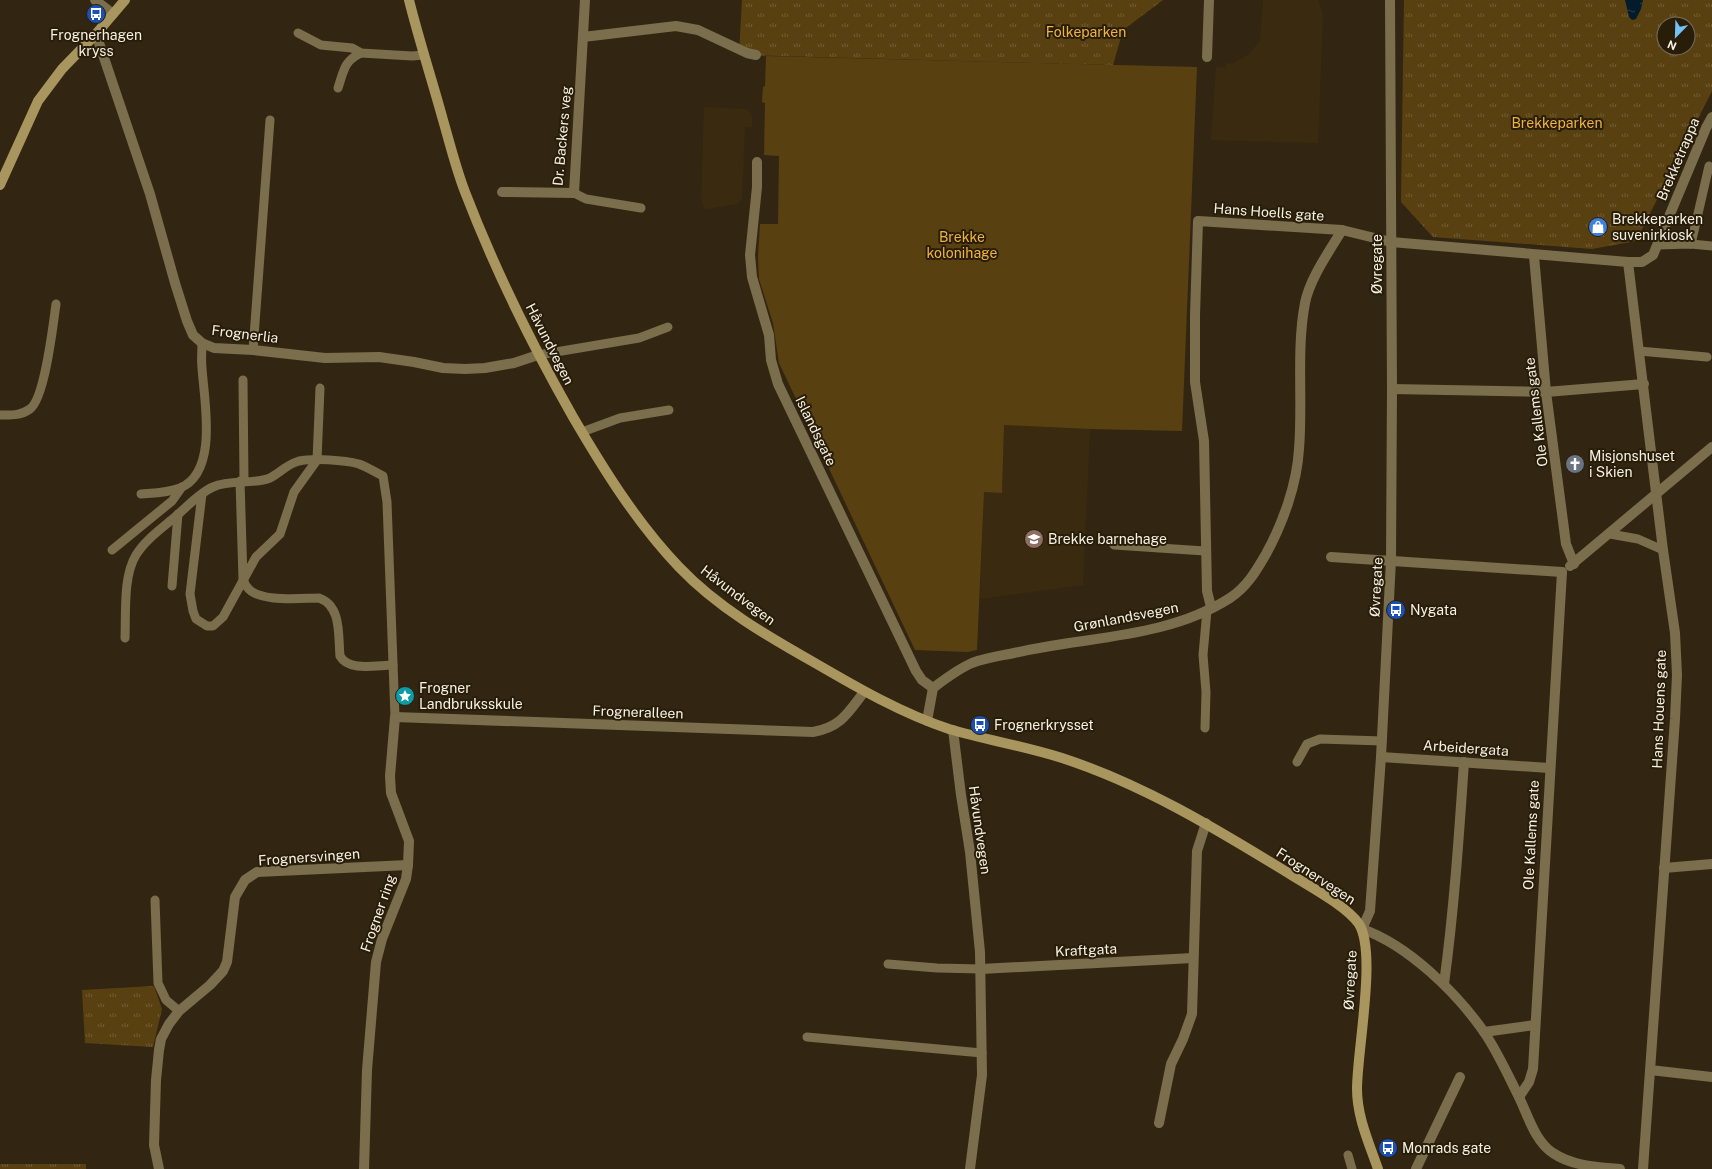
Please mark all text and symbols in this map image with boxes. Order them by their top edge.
bus stop icon: Frognerhagen kryss [85,3,107,25]
north arrow [1656,16,1696,56]
park label: Folkeparken [1046,24,1126,40]
place label: Frognerhagen kryss [50,27,142,59]
text: N [1666,38,1678,52]
street label: Dr. Backers veg [550,85,574,187]
park label: Brekkeparken [1511,115,1603,131]
street label: Brekketrappa [1653,115,1703,203]
street label: Hans Hoells gate [1213,200,1325,224]
place label: Brekkeparken suvenirkiosk [1612,211,1703,243]
shop icon: Brekkeparken suvenirkiosk [1587,216,1609,238]
park label: Brekke kolonihage [926,229,998,261]
street label: Øvregate [1369,234,1385,294]
street label: Håvundvegen [523,301,577,387]
street label: Frognerlia [211,322,279,346]
street label: Ole Kallems gate [1521,356,1551,468]
street label: Islandsgate [792,394,840,469]
place label: Misjonshuset i Skien [1589,448,1675,480]
church icon: Misjonshuset i Skien [1564,453,1586,475]
school or university icon: Brekke barnehage [1023,528,1045,550]
place label: Brekke barnehage [1048,531,1167,547]
street label: Øvregate [1366,557,1386,617]
street label: Håvundvegen [698,562,778,628]
street label: Grønlandsvegen [1072,599,1180,635]
bus stop icon: Nygata [1385,599,1407,621]
place label: Nygata [1410,602,1457,618]
street label: Hans Houens gate [1649,649,1669,769]
place label: Frogner Landbruksskule [419,680,523,712]
place icon: Frogner Landbruksskule [394,685,416,707]
street label: Frogneralleen [592,702,684,722]
bus stop icon: Frognerkrysset [969,714,991,736]
place label: Frognerkrysset [994,717,1094,733]
street label: Arbeidergata [1423,737,1509,759]
street label: Ole Kallems gate [1520,780,1542,890]
street label: Håvundvegen [966,785,994,875]
street label: Frognervegen [1273,844,1359,908]
street label: Frognersvingen [258,845,360,869]
street label: Frogner ring [357,872,399,954]
street label: Kraftgata [1055,940,1117,960]
street label: Øvregate [1340,950,1360,1010]
bus stop icon: Monrads gate [1377,1137,1399,1159]
place label: Monrads gate [1402,1140,1491,1156]

